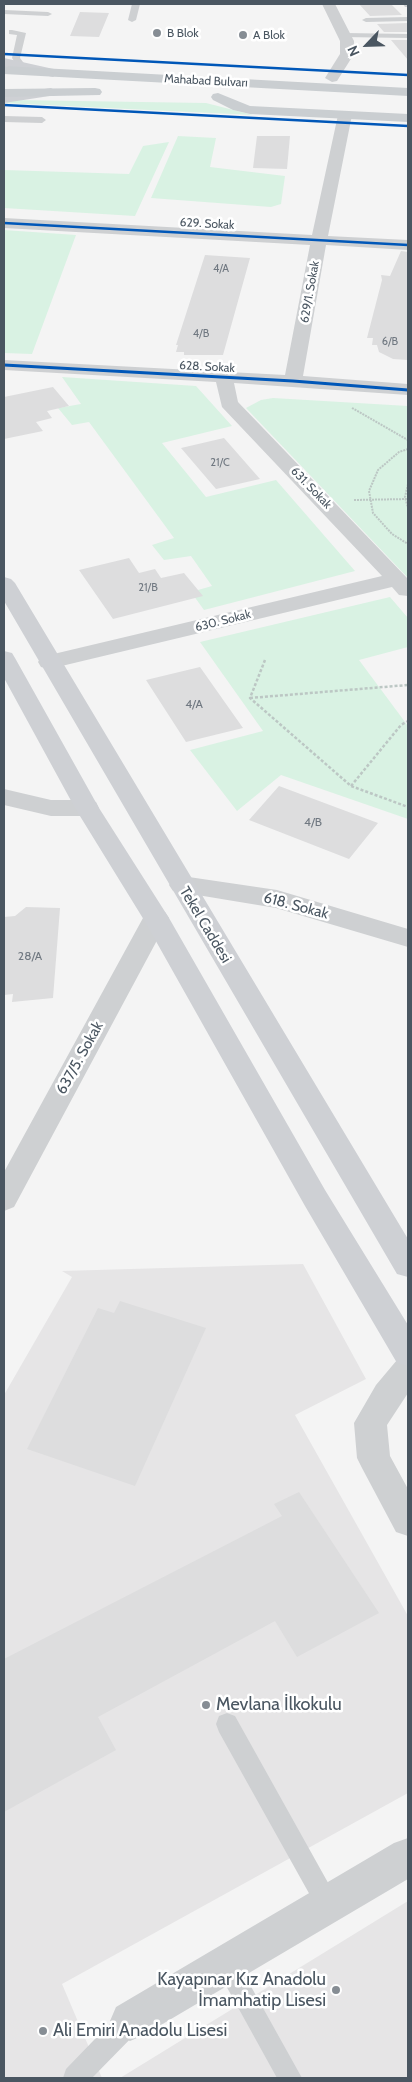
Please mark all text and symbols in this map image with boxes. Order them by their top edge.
north arrow [342,20,392,70]
place label: B Blok [167,26,199,40]
marker: B Blok [151,27,163,39]
place label: A Blok [253,28,285,42]
marker: A Blok [237,29,249,41]
text: N [343,43,364,59]
street label: Mahabad Bulvarı [164,72,248,90]
street label: 629. Sokak [179,215,235,233]
street label: 629/1. Sokak [297,260,323,324]
house number: 4/A [213,262,229,276]
house number: 4/B [193,327,209,341]
house number: 6/B [382,335,398,349]
street label: 628. Sokak [179,358,235,376]
house number: 21/C [210,456,230,470]
street label: 631. Sokak [288,464,334,512]
house number: 21/B [138,581,158,595]
street label: 630. Sokak [194,607,252,635]
house number: 4/A [185,697,203,711]
house number: 4/B [304,815,322,829]
street label: Tekel Caddesi [175,884,235,966]
street label: 618. Sokak [262,889,330,923]
house number: 28/A [18,949,42,963]
street label: 637/5. Sokak [53,1018,107,1098]
place label: Mevlana İlkokulu [216,1694,342,1716]
marker: Mevlana İlkokulu [200,1699,212,1711]
place label: Kayapınar Kız Anadolu İmamhatip Lisesi [157,1969,326,2012]
marker: Kayapınar Kız Anadolu İmamhatip Lisesi [330,1984,342,1996]
place label: Ali Emiri Anadolu Lisesi [53,2020,227,2042]
marker: Ali Emiri Anadolu Lisesi [37,2025,49,2037]

